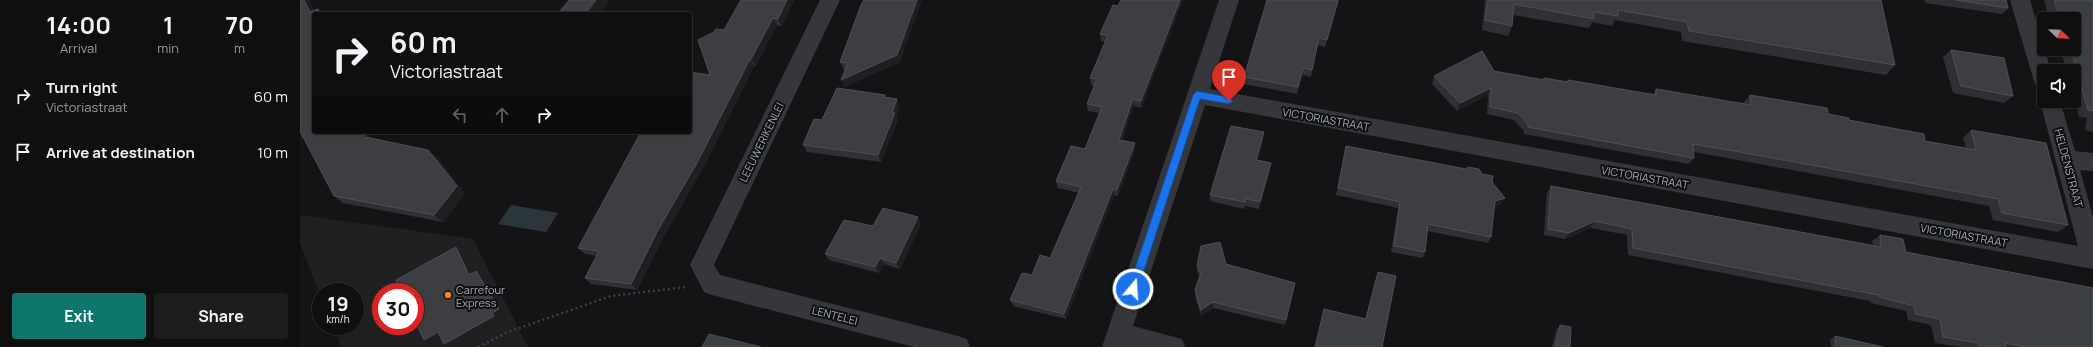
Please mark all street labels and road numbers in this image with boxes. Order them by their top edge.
street label: LEEUWERIKENLEI [735,100,787,184]
street label: VICTORIASTRAAT [1281,104,1371,134]
street label: HELDENSTRAAT [2051,127,2087,210]
street label: VICTORIASTRAAT [1600,162,1690,192]
street label: VICTORIASTRAAT [1919,220,2009,250]
street label: LENTELEI [811,302,859,328]

